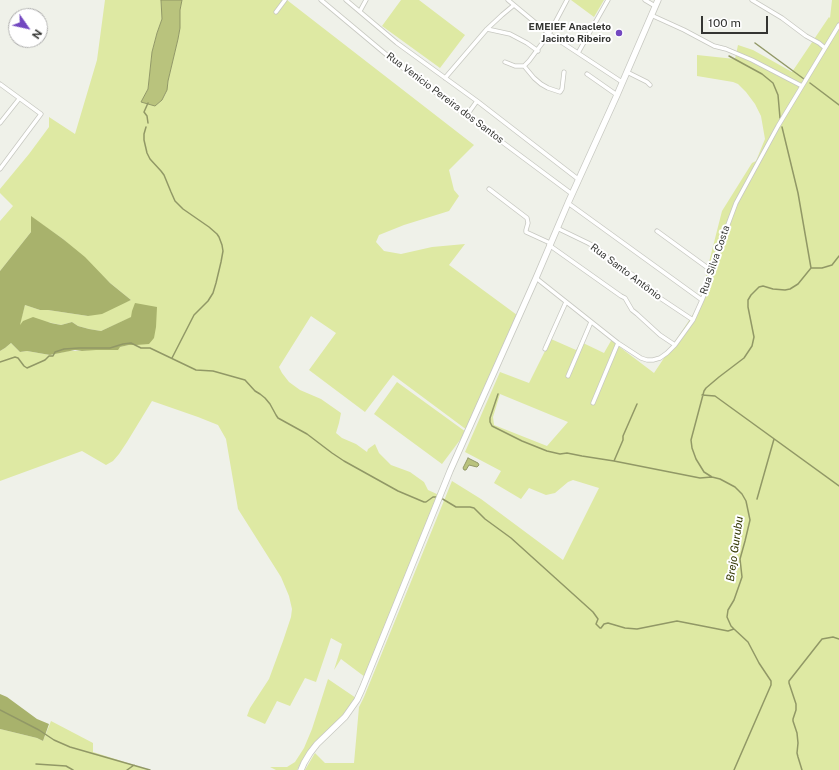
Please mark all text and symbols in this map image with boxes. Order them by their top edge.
north arrow [8,8,48,48]
scale bar [703,8,770,34]
text: 100 m [708,16,741,30]
place label: EMEIEF Anacleto Jacinto Ribeiro [529,21,611,44]
text: N [30,27,45,41]
marker: EMEIEF Anacleto Jacinto Ribeiro [614,28,624,38]
street label: Rua Venicio Pereira dos Santos [384,50,506,146]
street label: Rua Silva Costa [698,224,732,296]
street label: Rua Santo Antônio [588,241,664,303]
water label: Brejo Gurubu [724,516,746,582]

